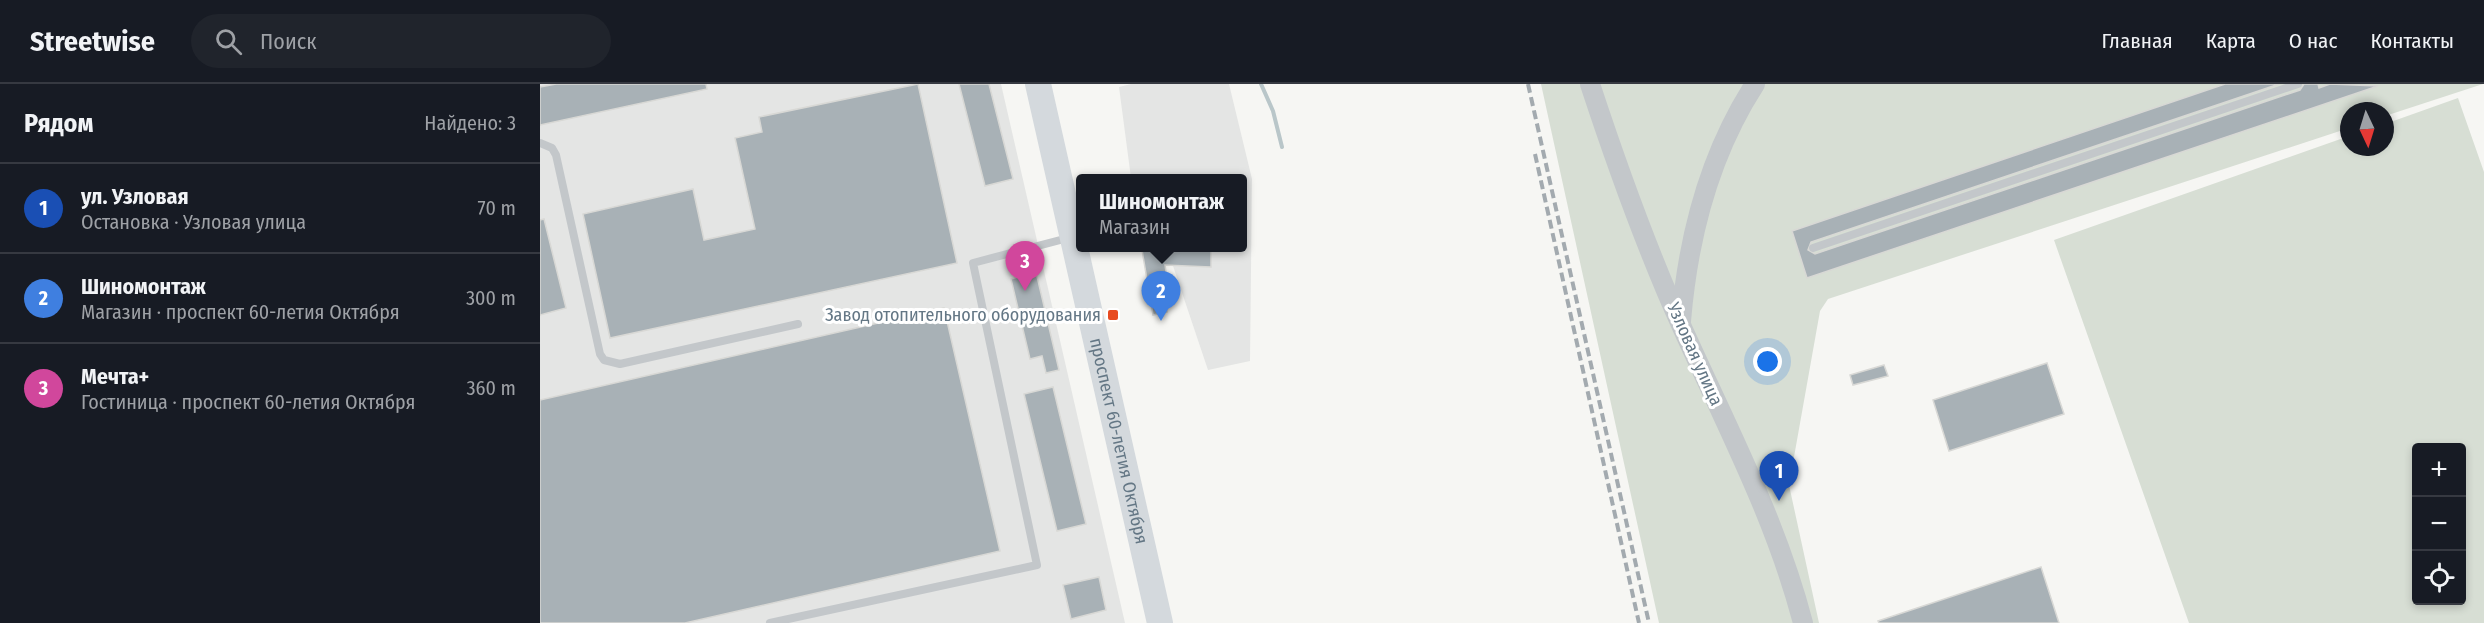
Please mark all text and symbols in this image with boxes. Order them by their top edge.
search box [191,14,611,68]
text: Streetwise [30,25,155,58]
icon: search [212,25,245,58]
text: Поиск [260,28,316,55]
text: Главная [2102,28,2173,54]
text: Карта [2206,28,2256,54]
text: О нас [2289,28,2337,54]
text: Контакты [2370,28,2454,54]
north arrow [2340,102,2394,156]
text: Рядом [24,108,93,139]
text: Найдено: 3 [424,111,516,135]
popup [1076,174,1247,252]
text: ул. Узловая [81,183,189,210]
text: Шиномонтаж [1099,188,1224,215]
text: 1 [39,196,48,220]
text: 70 m [478,196,516,220]
text: Остановка · Узловая улица [81,210,306,234]
text: Магазин [1099,215,1170,239]
pin: 3 [1006,242,1044,291]
pin: 2 [1142,272,1180,321]
text: Шиномонтаж [81,273,206,300]
text: 2 [39,286,48,310]
text: 300 m [466,286,516,310]
street label: Узловая улица [1662,298,1728,409]
text: Магазин · проспект 60-летия Октября [81,300,400,324]
place label: Завод отопительного оборудования [825,304,1101,326]
marker: Завод отопительного оборудования [1106,308,1120,322]
street label: проспект 60-летия Октября [1085,336,1153,546]
your location [1753,347,1782,376]
text: Мечта+ [81,363,149,390]
text: 3 [39,376,48,400]
text: 360 m [467,376,516,400]
text: Гостиница · проспект 60-летия Октября [81,390,415,414]
map controls [2412,443,2466,605]
button: + [2412,443,2466,497]
pin: 1 [1760,452,1798,501]
button: − [2412,497,2466,551]
button: locate [2412,551,2466,605]

